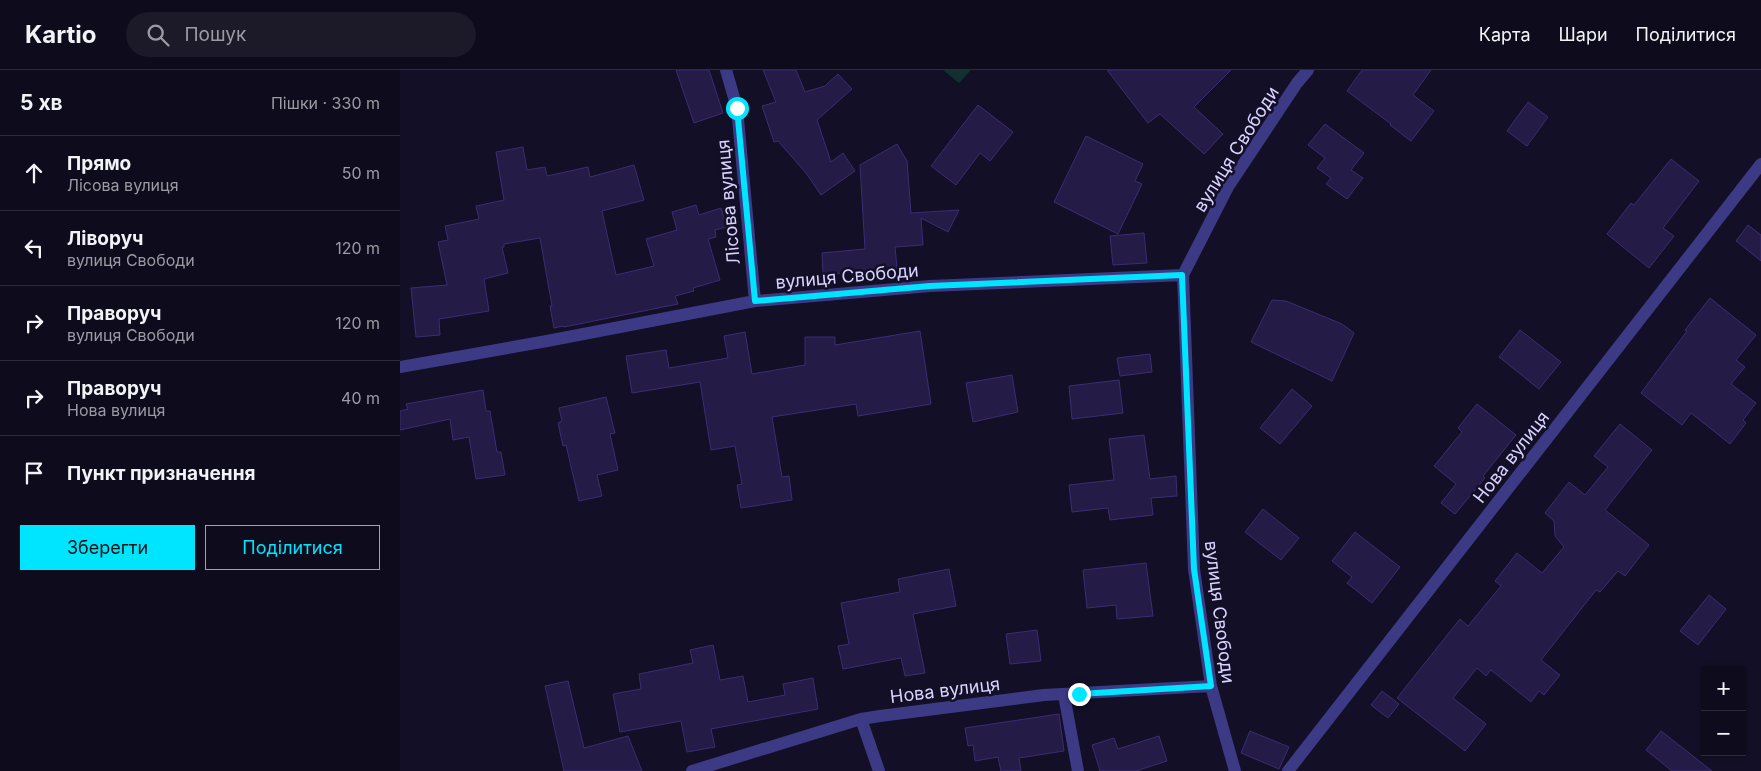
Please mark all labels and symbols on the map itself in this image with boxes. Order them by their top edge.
street label: вулиця Свободи [1189,82,1283,216]
route start [726,97,749,120]
street label: Лісова вулиця [712,139,744,265]
street label: вулиця Свободи [774,259,920,293]
street label: Нова вулиця [1469,407,1553,507]
street label: вулиця Свободи [1201,539,1239,685]
street label: Нова вулиця [889,673,1001,707]
route end [1068,683,1091,706]

